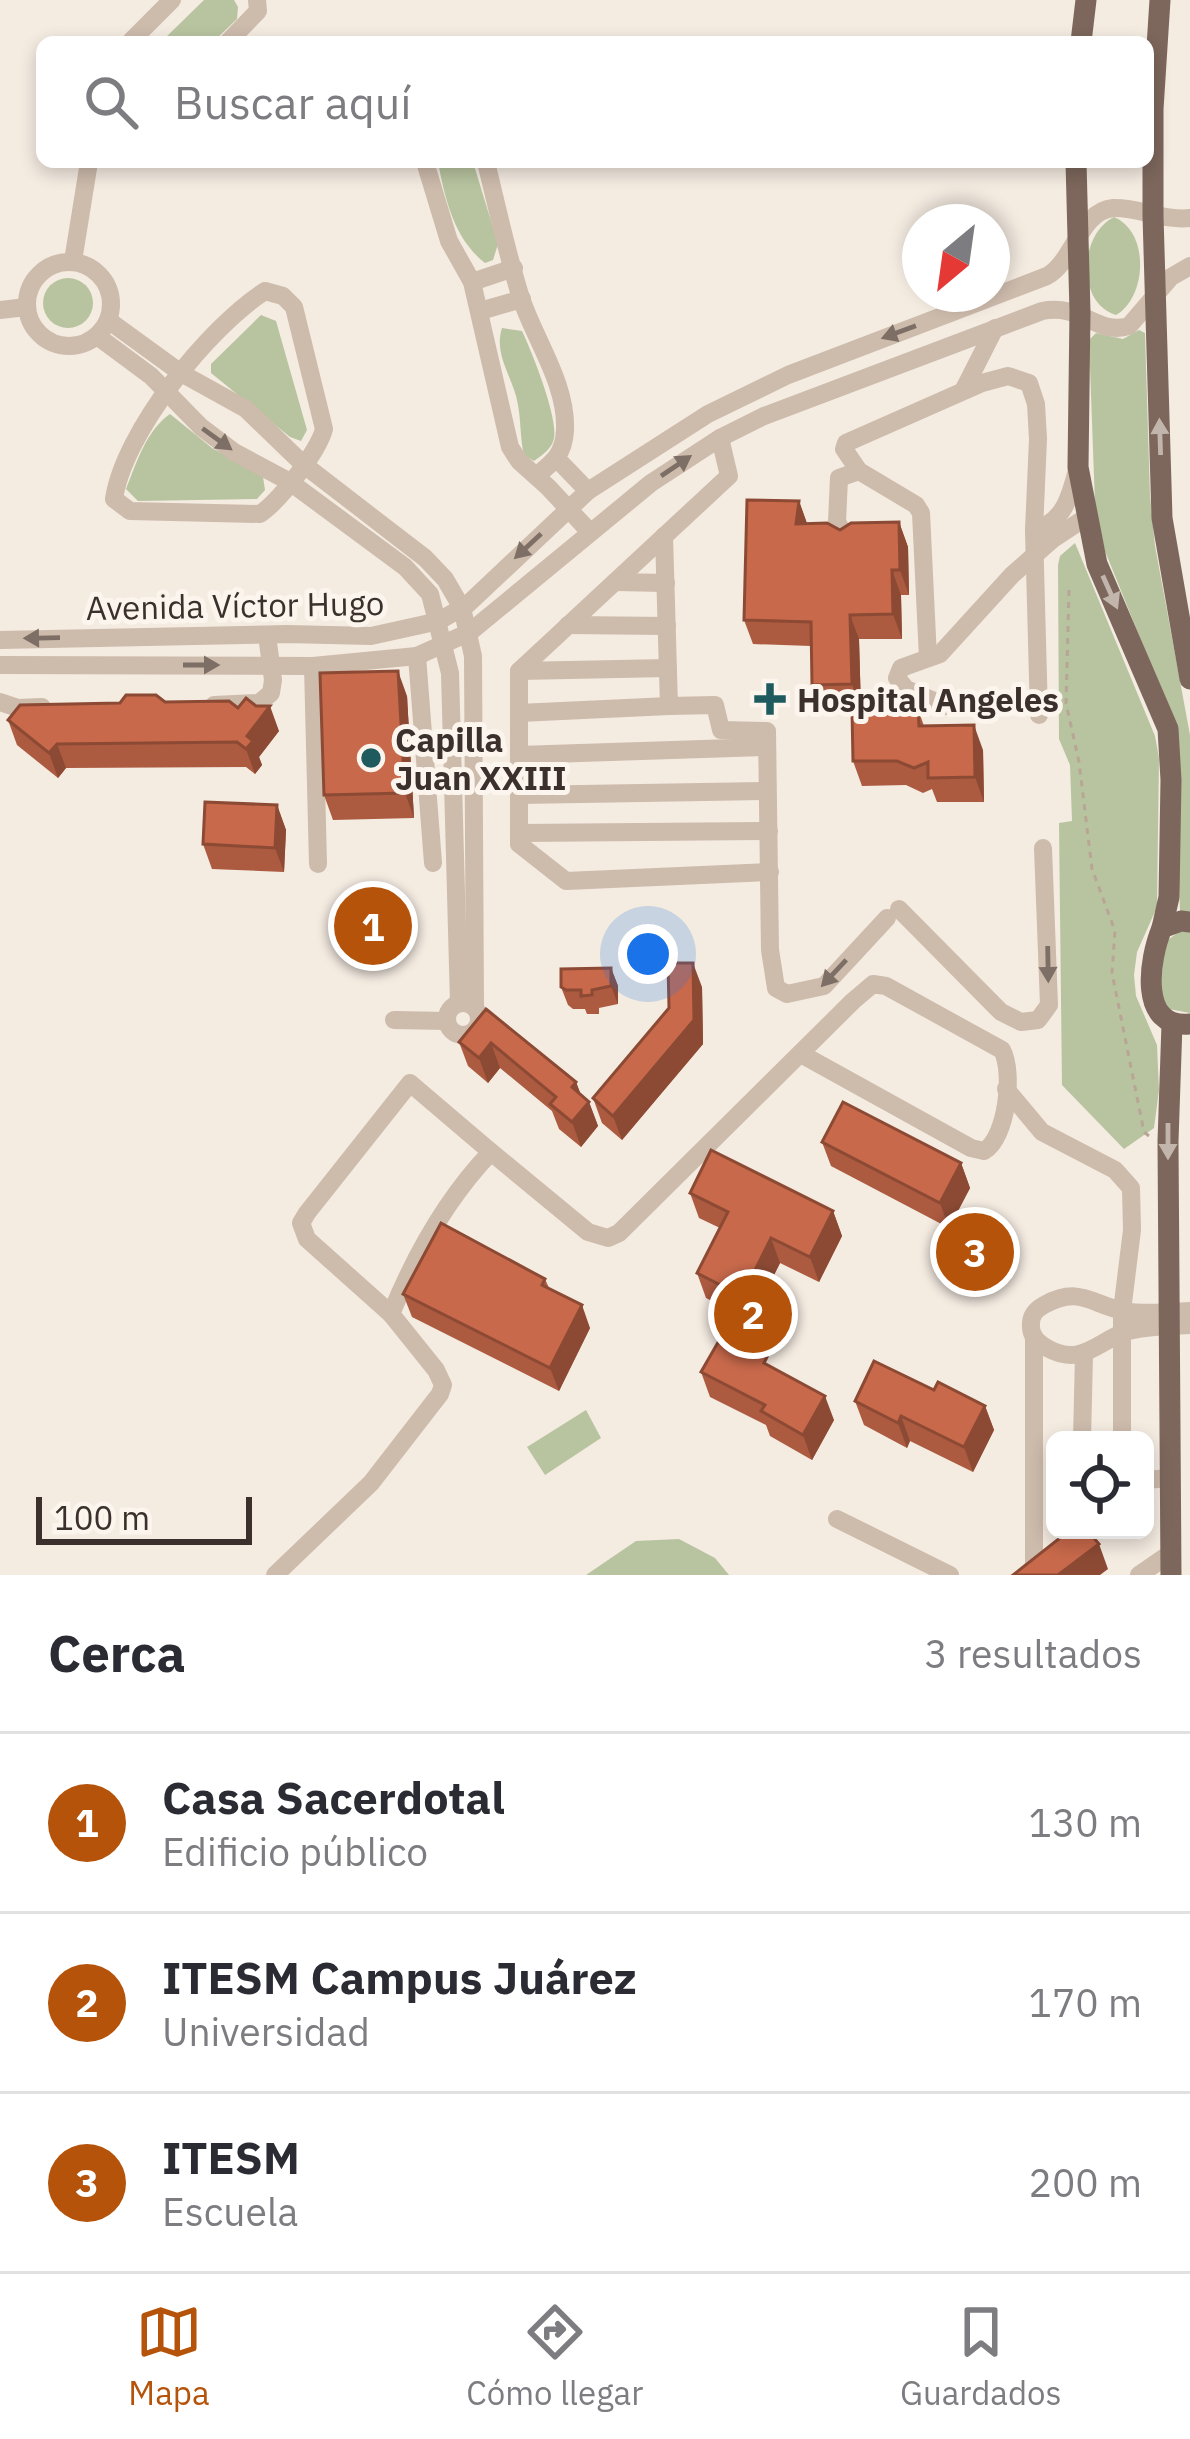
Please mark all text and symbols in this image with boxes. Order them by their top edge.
search box [36,36,1154,168]
icon: search [78,69,144,135]
text: Buscar aquí [174,73,412,131]
north arrow [902,204,1010,312]
one-way arrow [881,324,917,343]
one-way arrow [1150,417,1169,455]
one-way arrow [201,426,233,450]
one-way arrow [660,456,693,478]
one-way arrow [514,531,543,559]
one-way arrow [1100,575,1120,610]
street label: Avenida Víctor Hugo [85,581,385,629]
one-way arrow [22,628,60,648]
one-way arrow [183,655,221,675]
place label: Hospital Angeles [797,678,1059,721]
marker: Hospital Angeles [754,683,786,715]
place label: Capilla Juan XXIII [395,718,567,799]
marker: Capilla Juan XXIII [358,745,384,771]
pin: 1 [334,881,412,971]
your location [618,924,678,984]
one-way arrow [1039,946,1058,984]
one-way arrow [821,958,849,987]
one-way arrow [1158,1123,1178,1161]
pin: 3 [936,1207,1014,1297]
pin: 2 [714,1269,792,1359]
map controls [1046,1431,1154,1539]
button: locate [1046,1431,1154,1539]
scale bar [36,1491,252,1544]
text: 100 m [54,1496,150,1539]
text: Cerca [48,1620,186,1686]
text: 3 resultados [924,1628,1142,1679]
text: Casa Sacerdotal [162,1768,505,1826]
text: 1 [75,1797,99,1848]
text: 130 m [1029,1797,1142,1848]
text: Edificio público [162,1826,428,1877]
text: ITESM Campus Juárez [162,1948,637,2006]
text: 2 [75,1977,99,2028]
text: 170 m [1029,1977,1142,2028]
text: Universidad [162,2006,370,2057]
text: ITESM [162,2128,300,2186]
text: 3 [75,2157,99,2208]
text: 200 m [1029,2157,1142,2208]
text: Escuela [162,2186,298,2237]
tab: Mapa [128,2299,210,2414]
tab: Cómo llegar [466,2299,643,2414]
tab: Guardados [900,2299,1062,2414]

